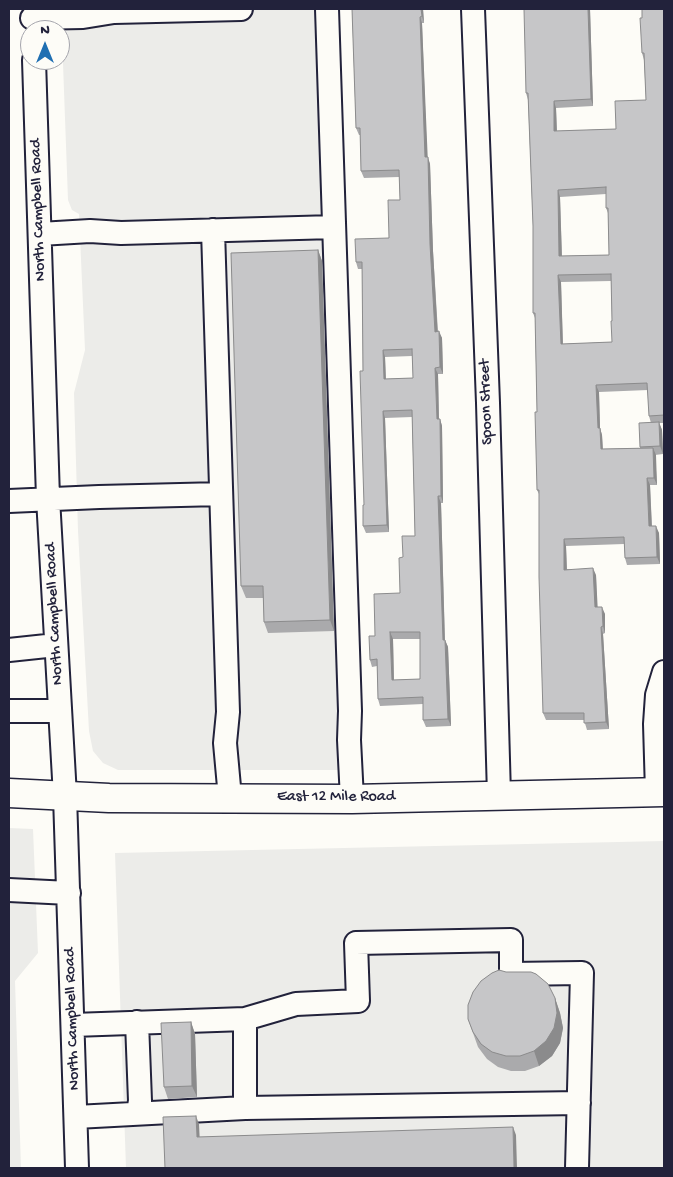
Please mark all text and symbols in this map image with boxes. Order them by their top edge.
north arrow [20,20,70,70]
text: N [40,22,50,39]
street label: North Campbell Road [27,138,51,282]
street label: Spoon Street [476,359,498,445]
street label: North Campbell Road [42,542,68,686]
street label: East 12 Mile Road [277,788,395,808]
street label: North Campbell Road [61,947,85,1091]

